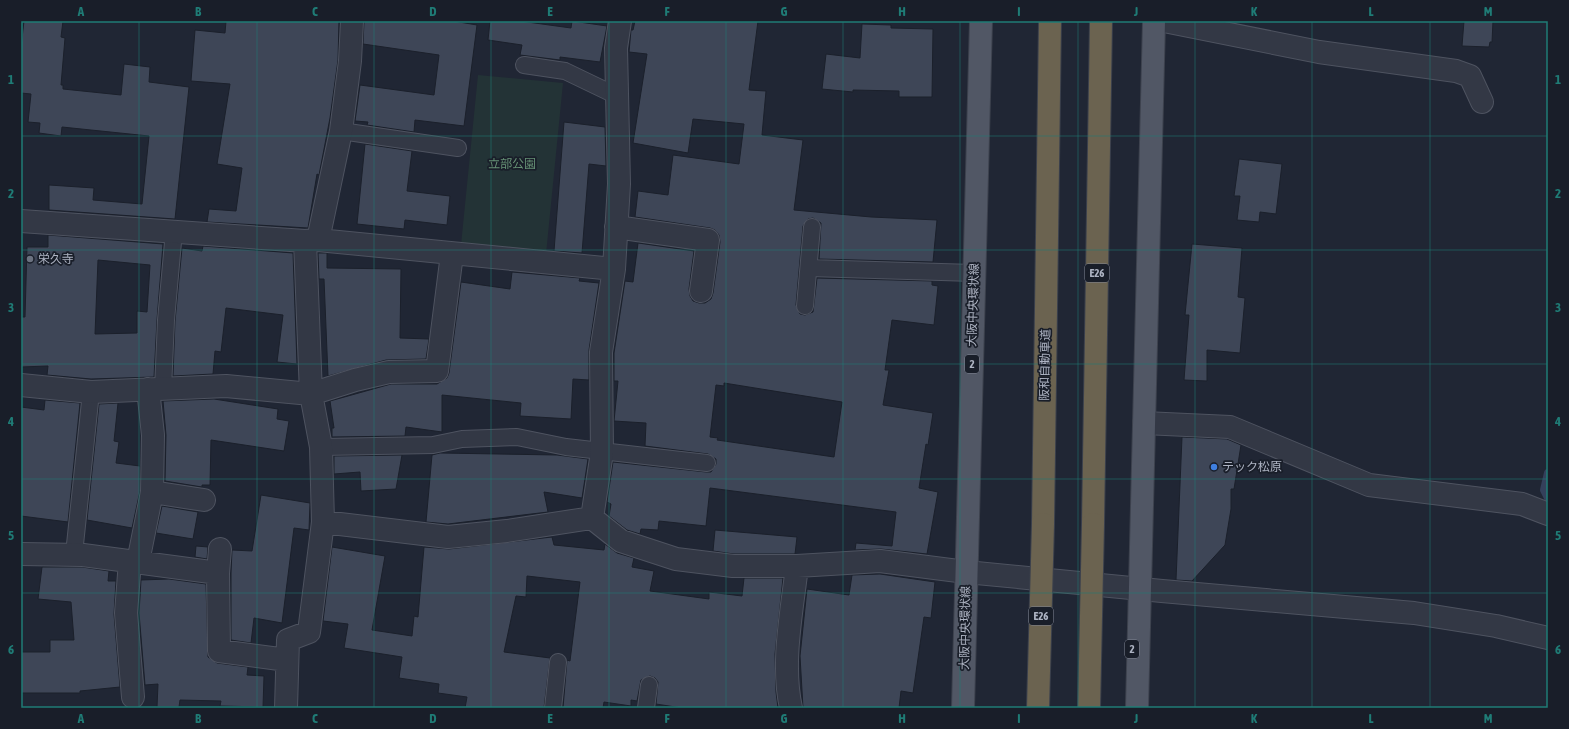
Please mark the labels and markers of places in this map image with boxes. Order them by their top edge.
place label: 栄久寺 [38,252,74,266]
marker: 栄久寺 [25,254,35,264]
place label: テック松原 [1222,460,1282,474]
marker: テック松原 [1209,462,1219,472]

